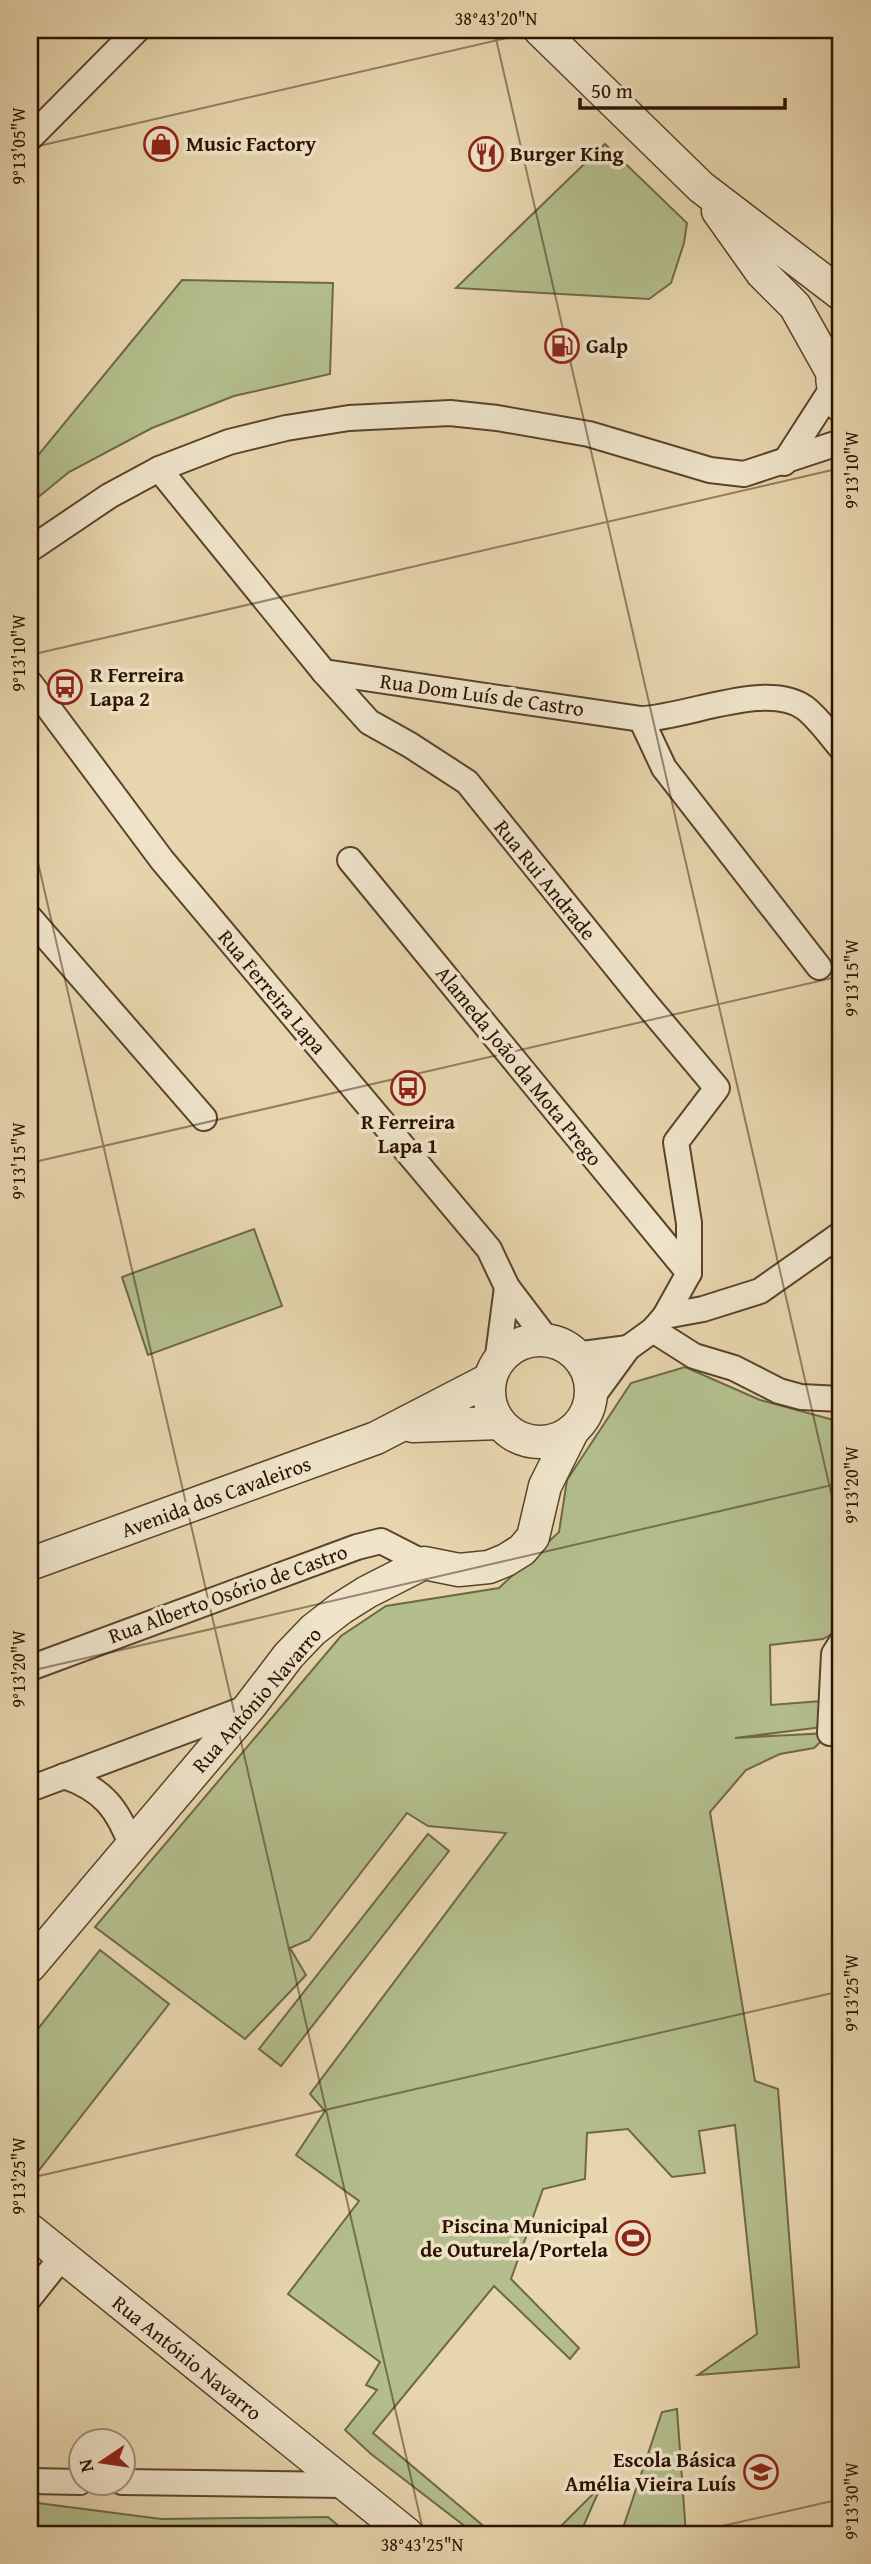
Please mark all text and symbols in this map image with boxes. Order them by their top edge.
text: 38°43'20"N [455,5,538,32]
scale bar [580,66,785,110]
text: 50 m [591,75,633,106]
text: 9°13'05"W [5,106,32,185]
shop icon: Music Factory [142,125,180,163]
place label: Music Factory [186,128,316,159]
restaurant icon: Burger King [467,135,505,173]
place label: Burger King [510,138,625,169]
fuel station icon: Galp [543,327,581,365]
place label: Galp [586,330,628,361]
text: 9°13'10"W [838,430,865,509]
text: 9°13'10"W [5,613,32,692]
place label: R Ferreira Lapa 2 [90,659,184,714]
street label: Rua Dom Luís de Castro [378,665,586,724]
bus stop icon: R Ferreira Lapa 2 [46,668,84,706]
street label: Rua Rui Andrade [487,813,604,947]
street label: Rua Ferreira Lapa [211,923,334,1061]
text: 9°13'15"W [838,938,865,1017]
street label: Alameda João da Mota Prego [429,959,610,1173]
bus stop icon: R Ferreira Lapa 1 [389,1069,427,1107]
place label: R Ferreira Lapa 1 [361,1106,455,1161]
text: 9°13'15"W [5,1121,32,1200]
text: 9°13'20"W [838,1445,865,1524]
street label: Avenida dos Cavaleiros [117,1448,315,1545]
street label: Rua Alberto Osório de Castro [104,1536,352,1651]
street label: Rua António Navarro [184,1620,329,1780]
text: 9°13'20"W [5,1629,32,1708]
text: 9°13'25"W [838,1953,865,2032]
text: 9°13'25"W [5,2136,32,2215]
place label: Piscina Municipal de Outurela/Portela [420,2210,608,2265]
sports icon: Piscina Municipal de Outurela/Portela [614,2219,652,2257]
street label: Rua António Navarro [106,2287,269,2428]
north arrow [66,2428,136,2498]
place label: Escola Básica Amélia Vieira Luís [565,2444,736,2499]
school or university icon: Escola Básica Amélia Vieira Luís [742,2453,780,2491]
text: N [70,2456,101,2475]
text: 9°13'30"W [838,2461,865,2540]
text: 38°43'25"N [381,2531,464,2558]

